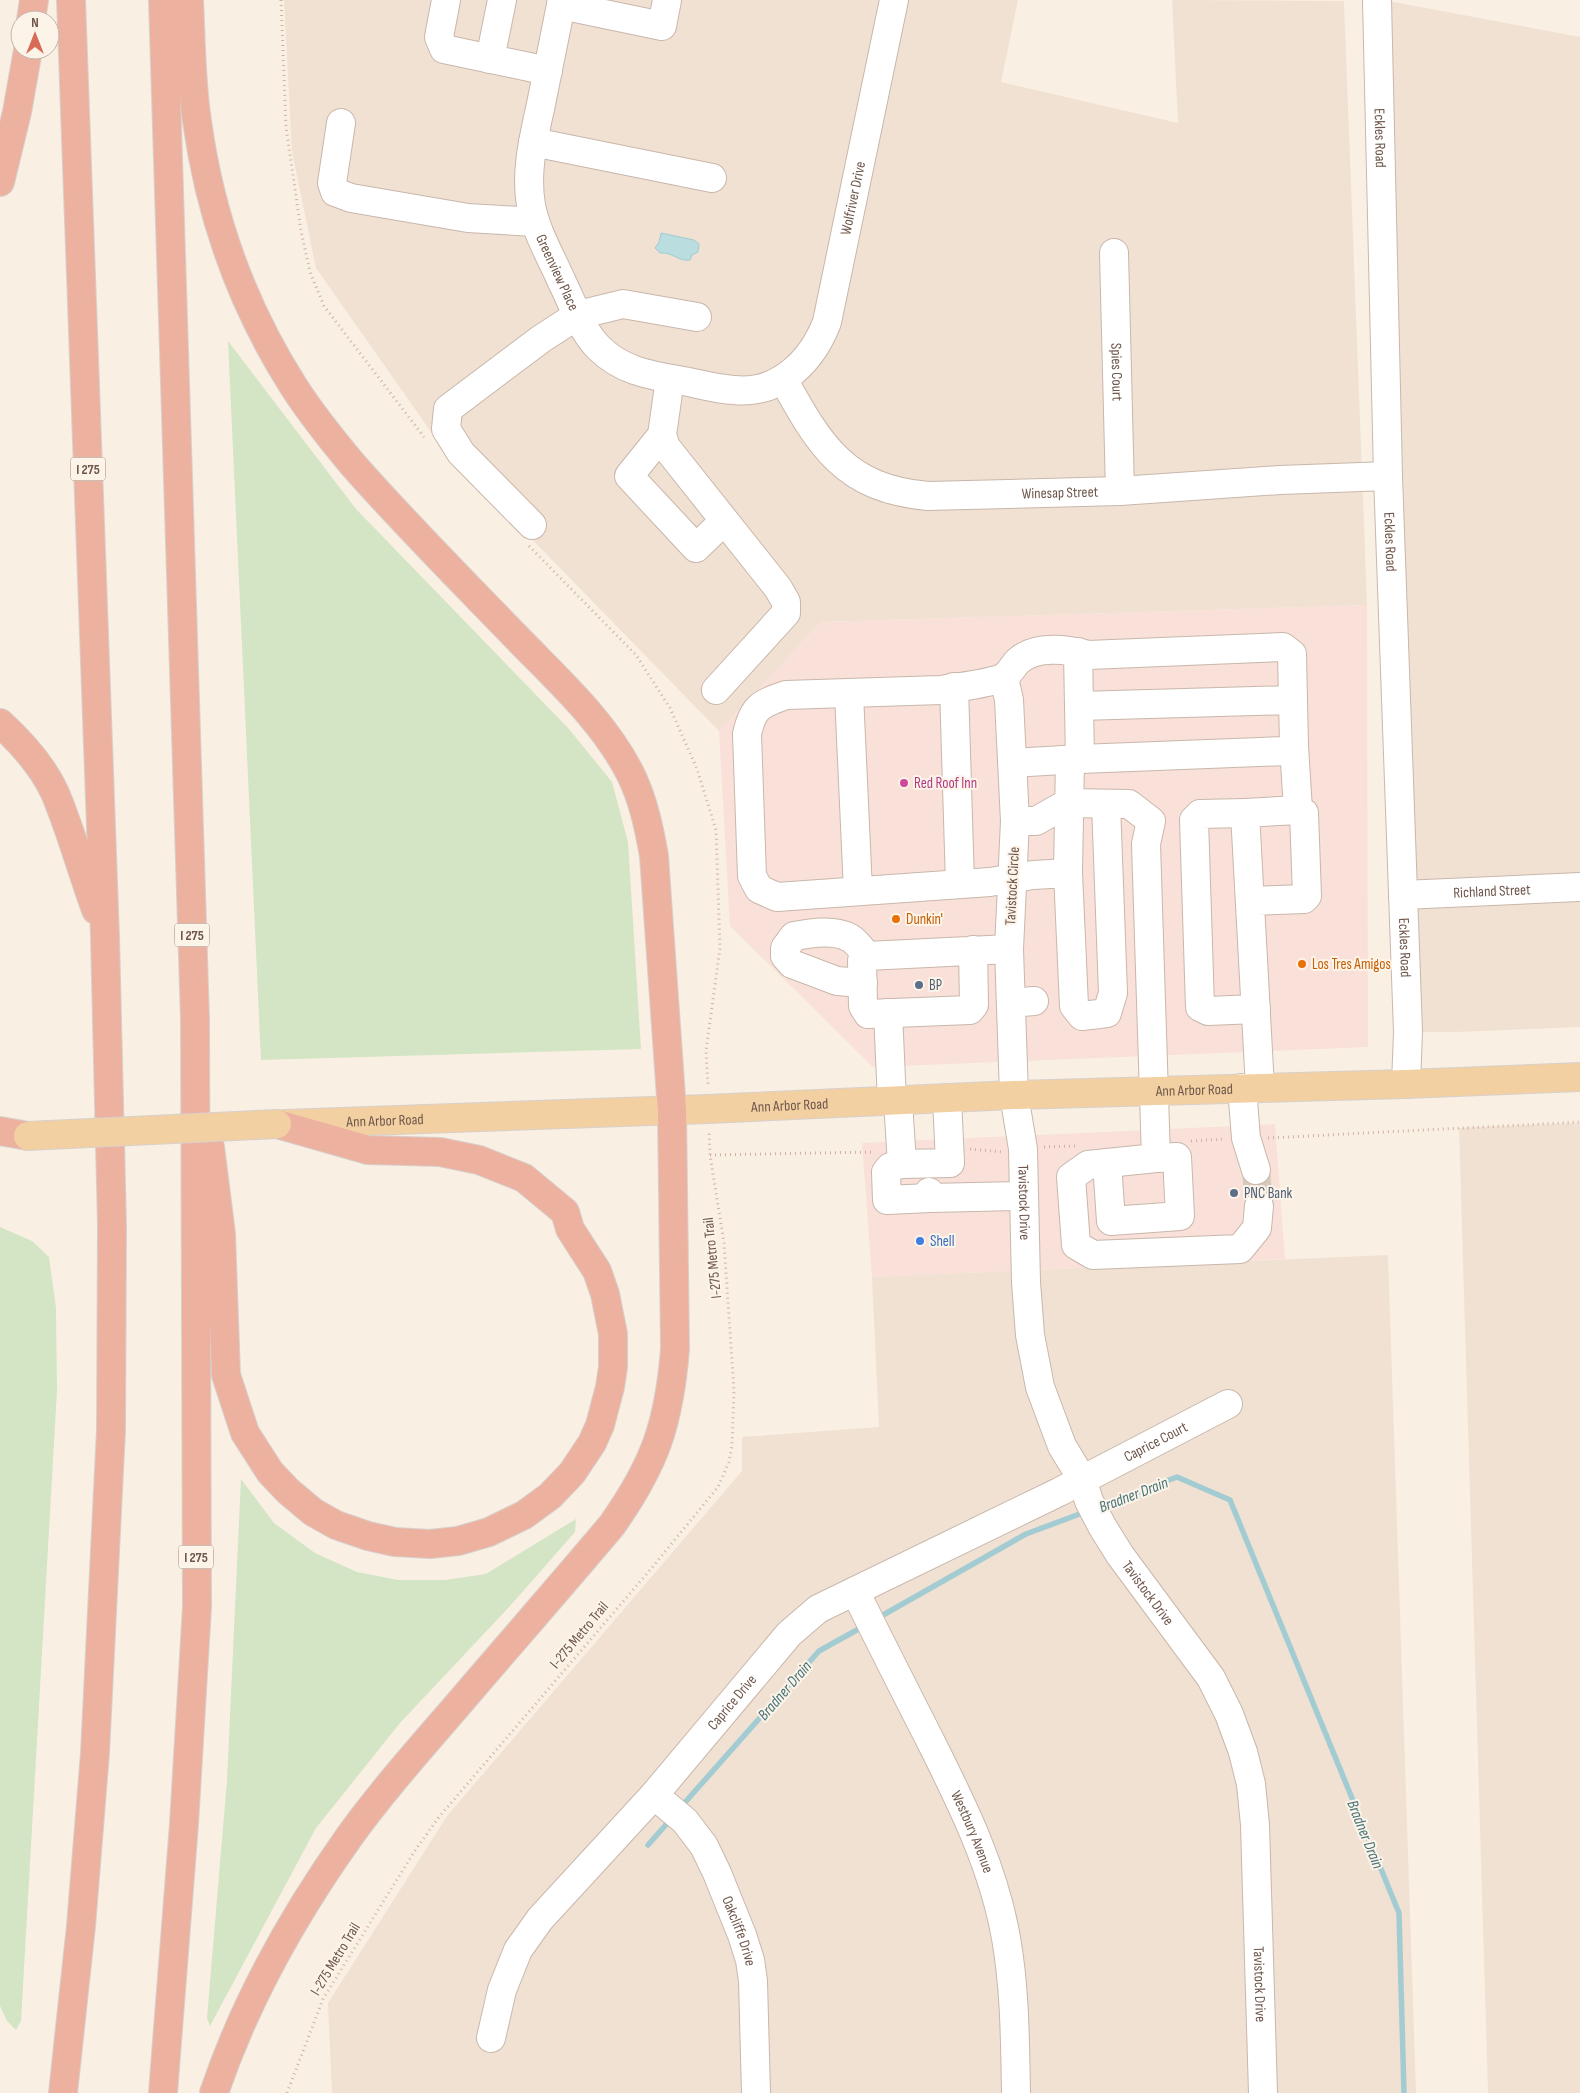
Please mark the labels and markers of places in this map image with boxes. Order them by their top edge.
place label: Red Roof Inn [914,774,977,793]
marker: Red Roof Inn [898,777,910,789]
place label: Dunkin' [906,910,943,929]
marker: Dunkin' [890,913,902,925]
place label: Los Tres Amigos [1312,955,1391,974]
marker: Los Tres Amigos [1296,958,1308,970]
place label: BP [929,976,942,995]
marker: BP [913,979,925,991]
place label: PNC Bank [1244,1184,1293,1203]
marker: PNC Bank [1228,1187,1240,1199]
place label: Shell [930,1232,954,1251]
marker: Shell [914,1235,926,1247]

